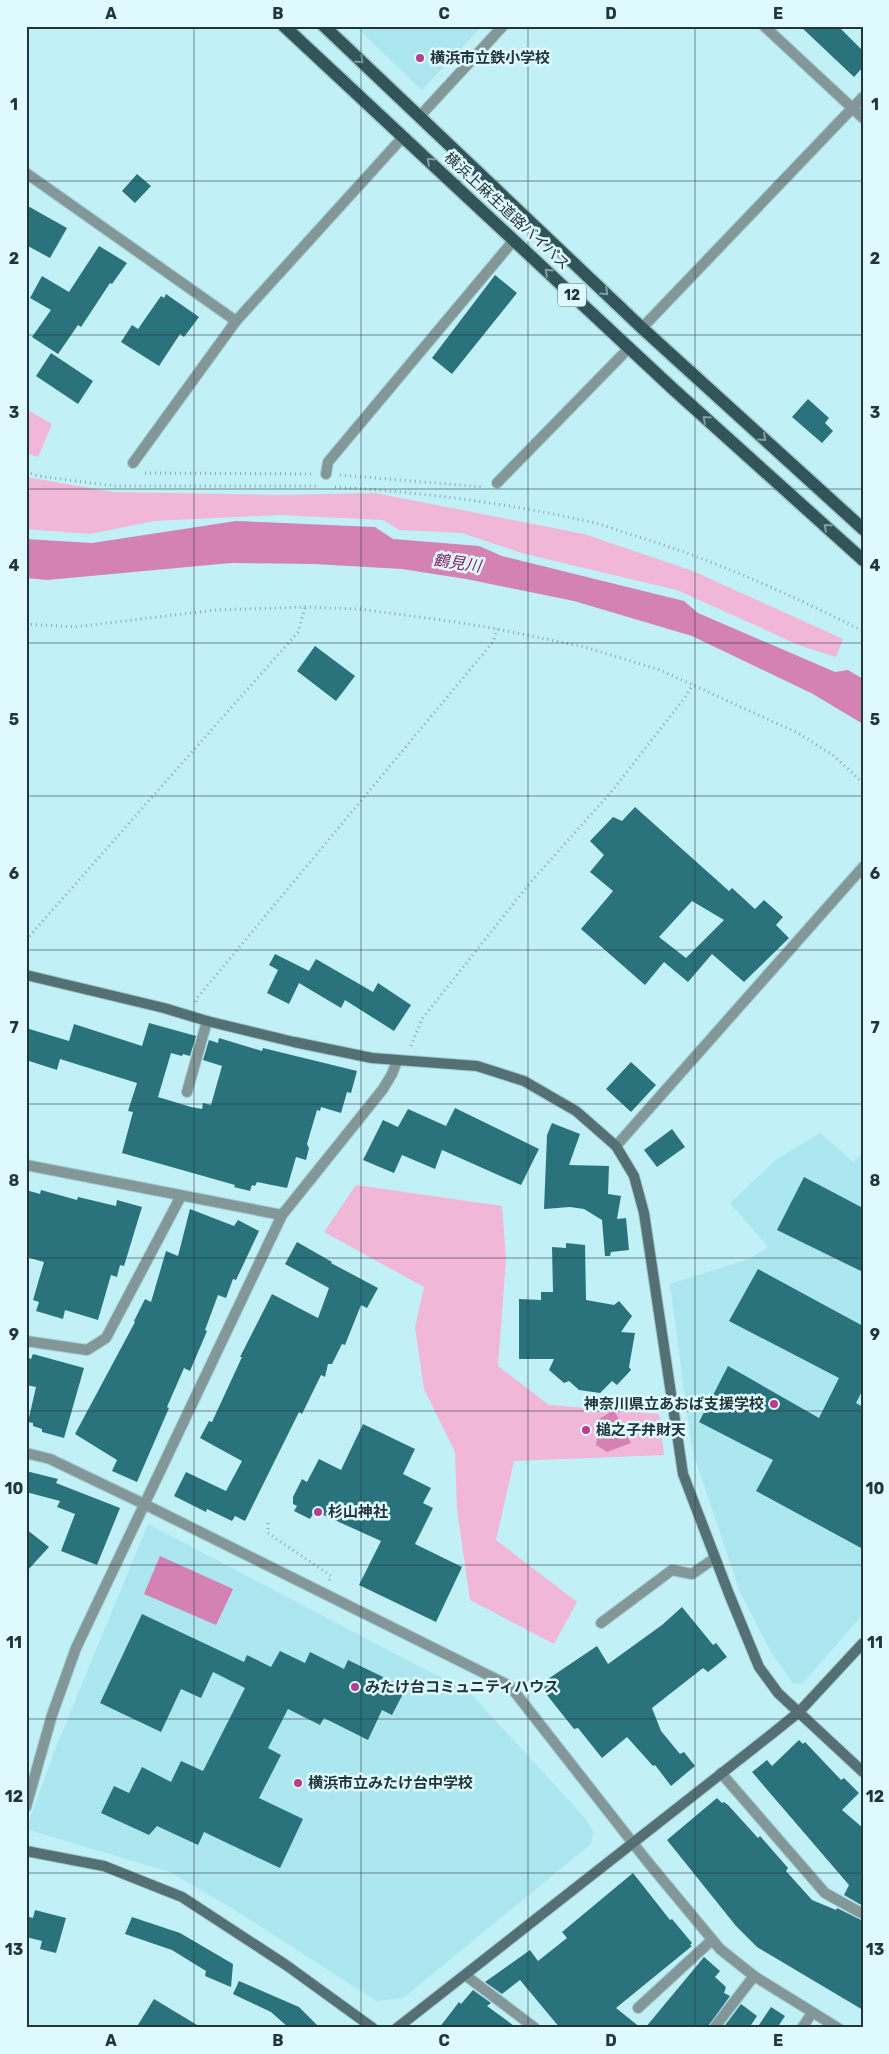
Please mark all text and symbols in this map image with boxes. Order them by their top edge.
text: A [105,4,117,23]
text: B [272,4,284,23]
text: C [438,4,450,23]
text: D [605,4,617,23]
text: E [773,4,783,23]
place label: 横浜市立鉄小学校 [430,49,550,67]
marker: 横浜市立鉄小学校 [414,52,426,64]
one-way arrow [354,54,363,63]
text: 1 [10,95,18,114]
text: 1 [871,95,879,114]
street label: 横浜上麻生道路バイパス [441,148,573,274]
one-way arrow [426,158,435,167]
text: 2 [9,249,19,268]
text: 2 [870,249,880,268]
one-way arrow [545,269,554,278]
road number: 12 [558,284,586,306]
one-way arrow [599,286,608,295]
text: 3 [9,403,19,422]
text: 3 [870,403,880,422]
one-way arrow [702,415,711,424]
one-way arrow [757,432,766,441]
one-way arrow [823,524,832,533]
water label: 鶴見川 [432,550,484,576]
text: 4 [9,556,20,575]
text: 4 [870,556,881,575]
text: 5 [9,710,19,729]
text: 5 [870,710,880,729]
text: 6 [9,864,19,883]
text: 6 [870,864,880,883]
text: 7 [9,1018,19,1037]
text: 7 [870,1018,880,1037]
text: 8 [9,1171,20,1190]
text: 8 [870,1171,881,1190]
text: 9 [9,1325,19,1344]
text: 9 [870,1325,880,1344]
place label: 神奈川県立あおば支援学校 [583,1395,764,1413]
marker: 神奈川県立あおば支援学校 [768,1398,780,1410]
place label: 槌之子弁財天 [596,1421,686,1439]
marker: 槌之子弁財天 [580,1424,592,1436]
text: 10 [5,1479,24,1498]
text: 10 [866,1479,885,1498]
place label: 杉山神社 [328,1503,388,1521]
marker: 杉山神社 [312,1506,324,1518]
text: 11 [6,1633,22,1652]
text: 11 [867,1633,883,1652]
place label: みたけ台コミュニティハウス [365,1678,559,1696]
marker: みたけ台コミュニティハウス [349,1681,361,1693]
place label: 横浜市立みたけ台中学校 [308,1774,473,1792]
marker: 横浜市立みたけ台中学校 [292,1777,304,1789]
text: 12 [5,1787,23,1806]
text: 12 [866,1787,884,1806]
text: 13 [5,1940,23,1959]
text: 13 [866,1940,884,1959]
text: A [105,2031,117,2050]
text: B [272,2031,284,2050]
text: C [438,2031,450,2050]
text: D [605,2031,617,2050]
text: E [773,2031,783,2050]

